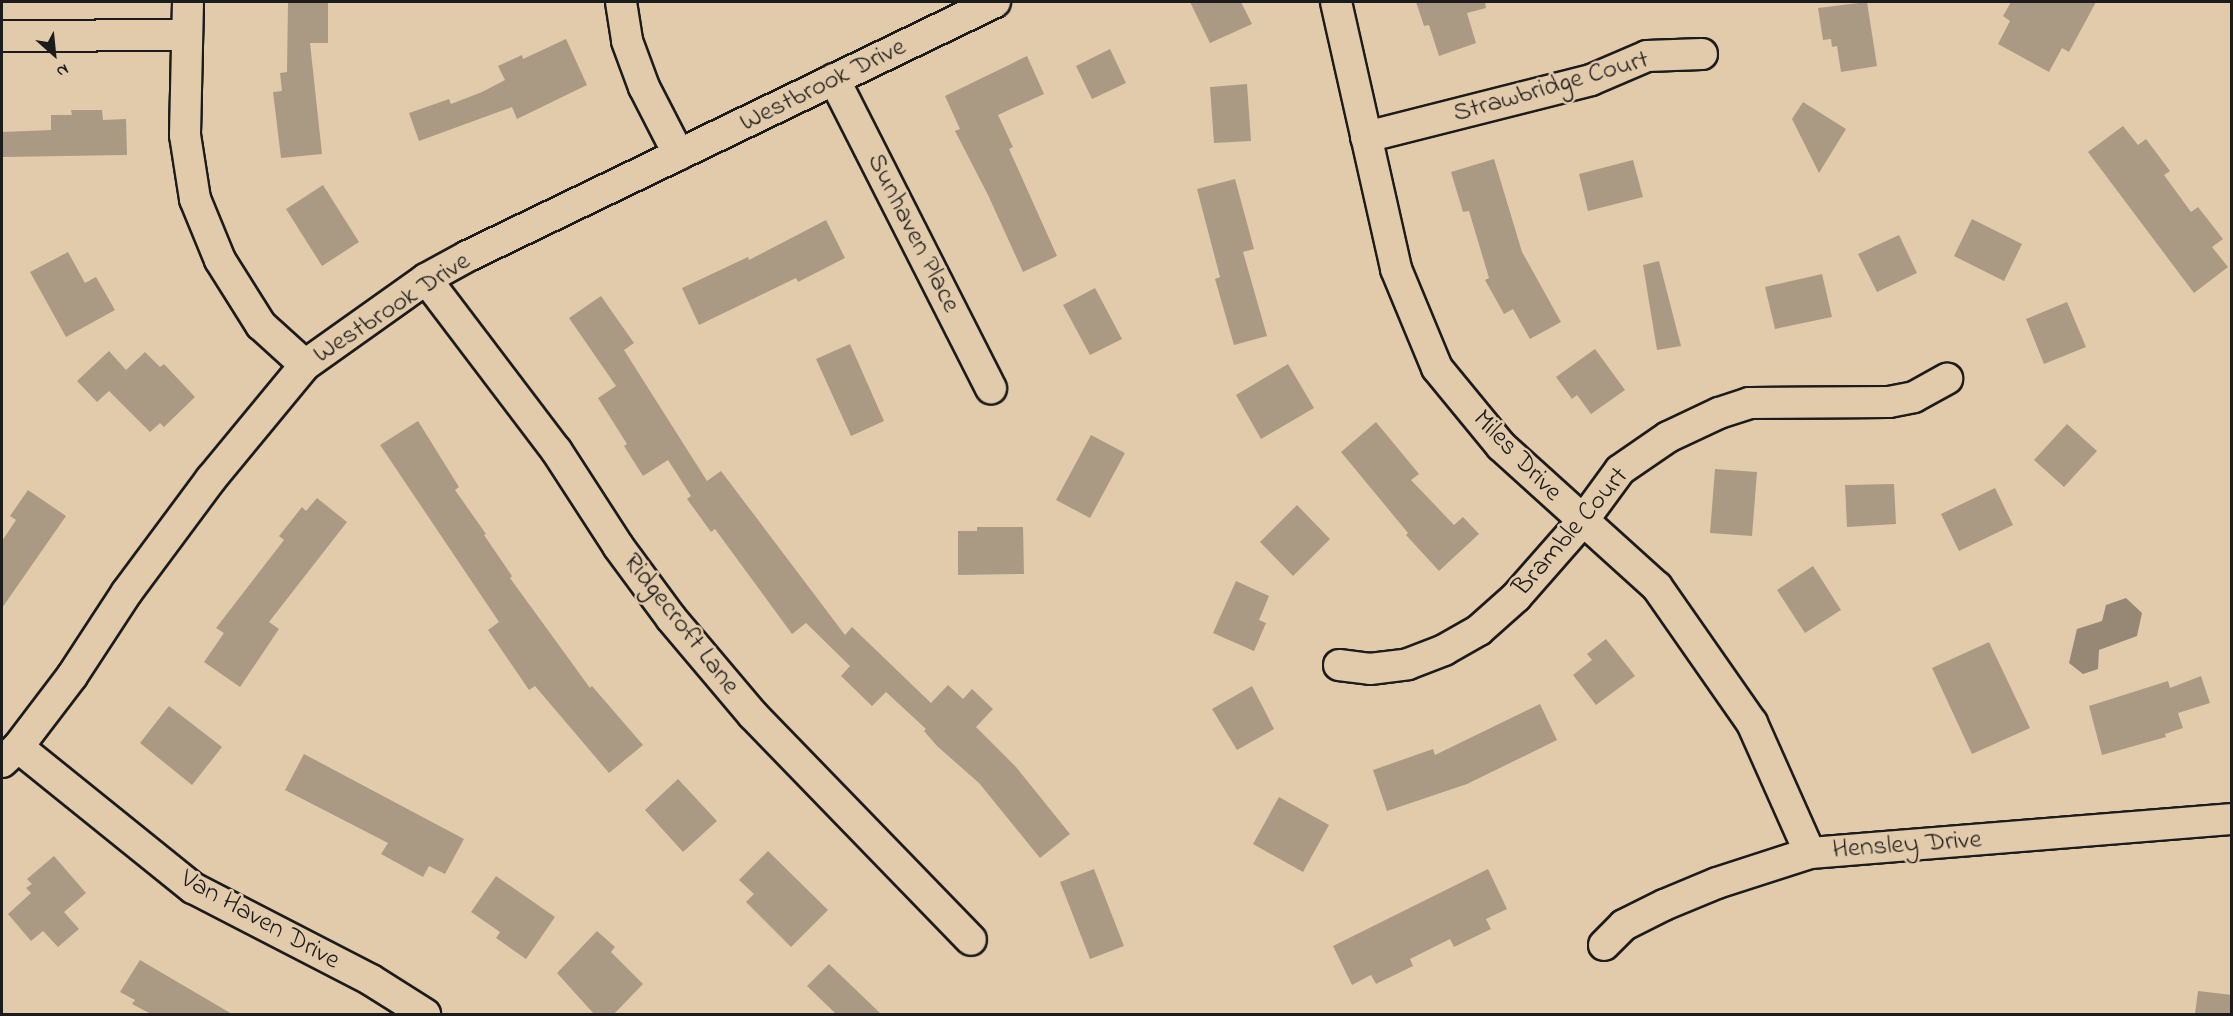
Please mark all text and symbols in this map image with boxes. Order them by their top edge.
north arrow [24,24,84,84]
street label: Westbrook Drive [735,31,911,139]
street label: Strawbridge Court [1450,44,1652,130]
text: N [52,57,72,83]
street label: Sunhaven Place [859,148,967,318]
street label: Westbrook Drive [307,245,477,371]
street label: Miles Drive [1465,403,1569,509]
street label: Bramble Court [1506,461,1636,603]
street label: Ridgecroft Lane [616,547,746,701]
street label: Hensley Drive [1831,824,1983,866]
street label: Van Haven Drive [175,863,345,977]

